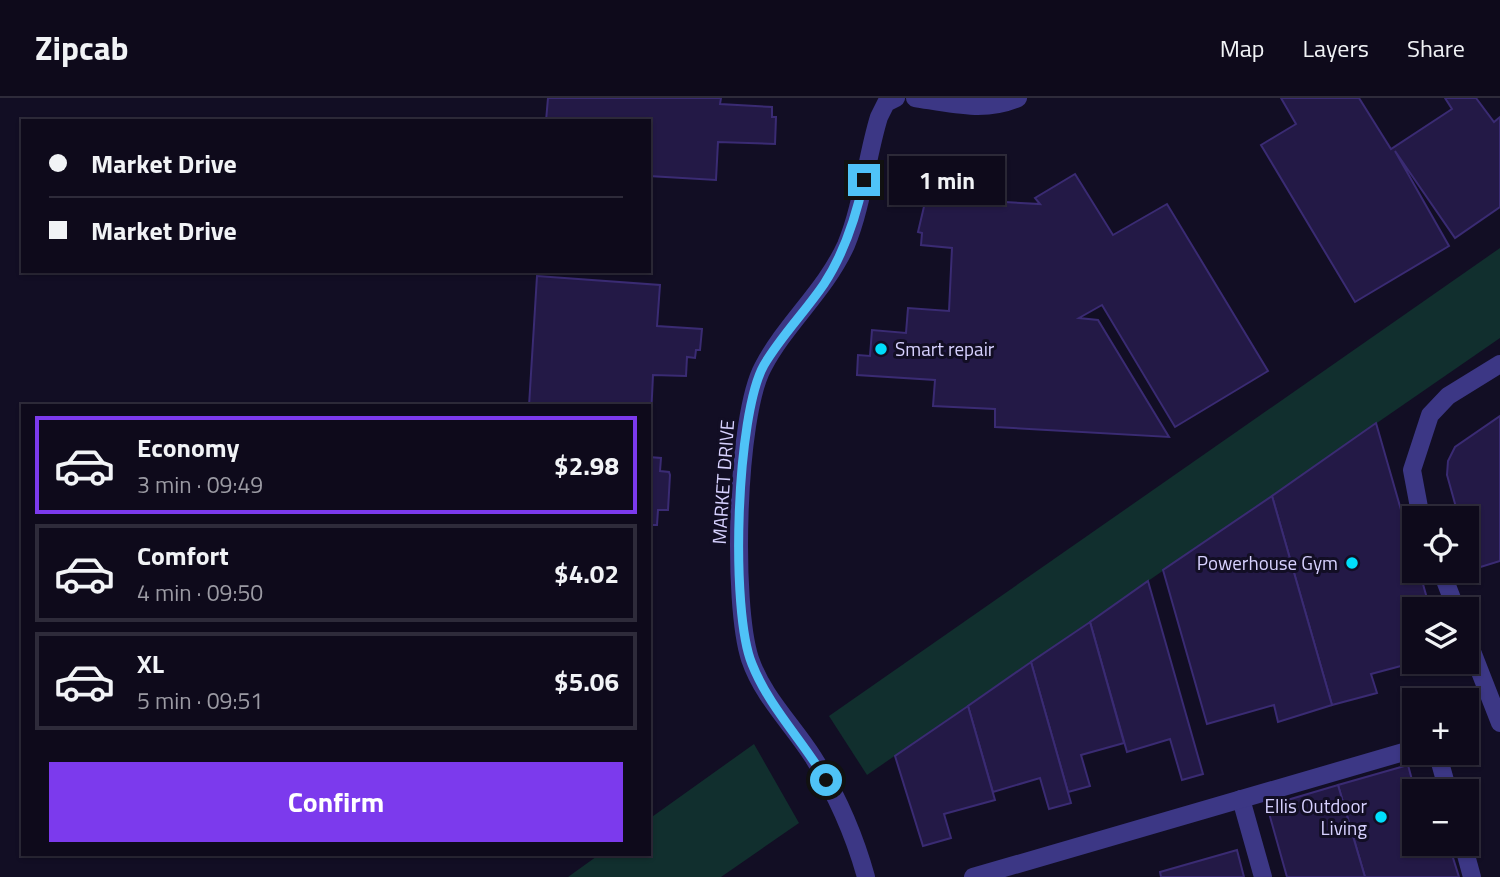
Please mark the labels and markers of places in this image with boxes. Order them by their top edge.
place label: Smart repair [895,334,995,363]
marker: Smart repair [873,341,889,357]
place label: Powerhouse Gym [1197,548,1338,577]
marker: Powerhouse Gym [1344,555,1360,571]
place label: Ellis Outdoor Living [1265,791,1367,842]
marker: Ellis Outdoor Living [1373,809,1389,825]

